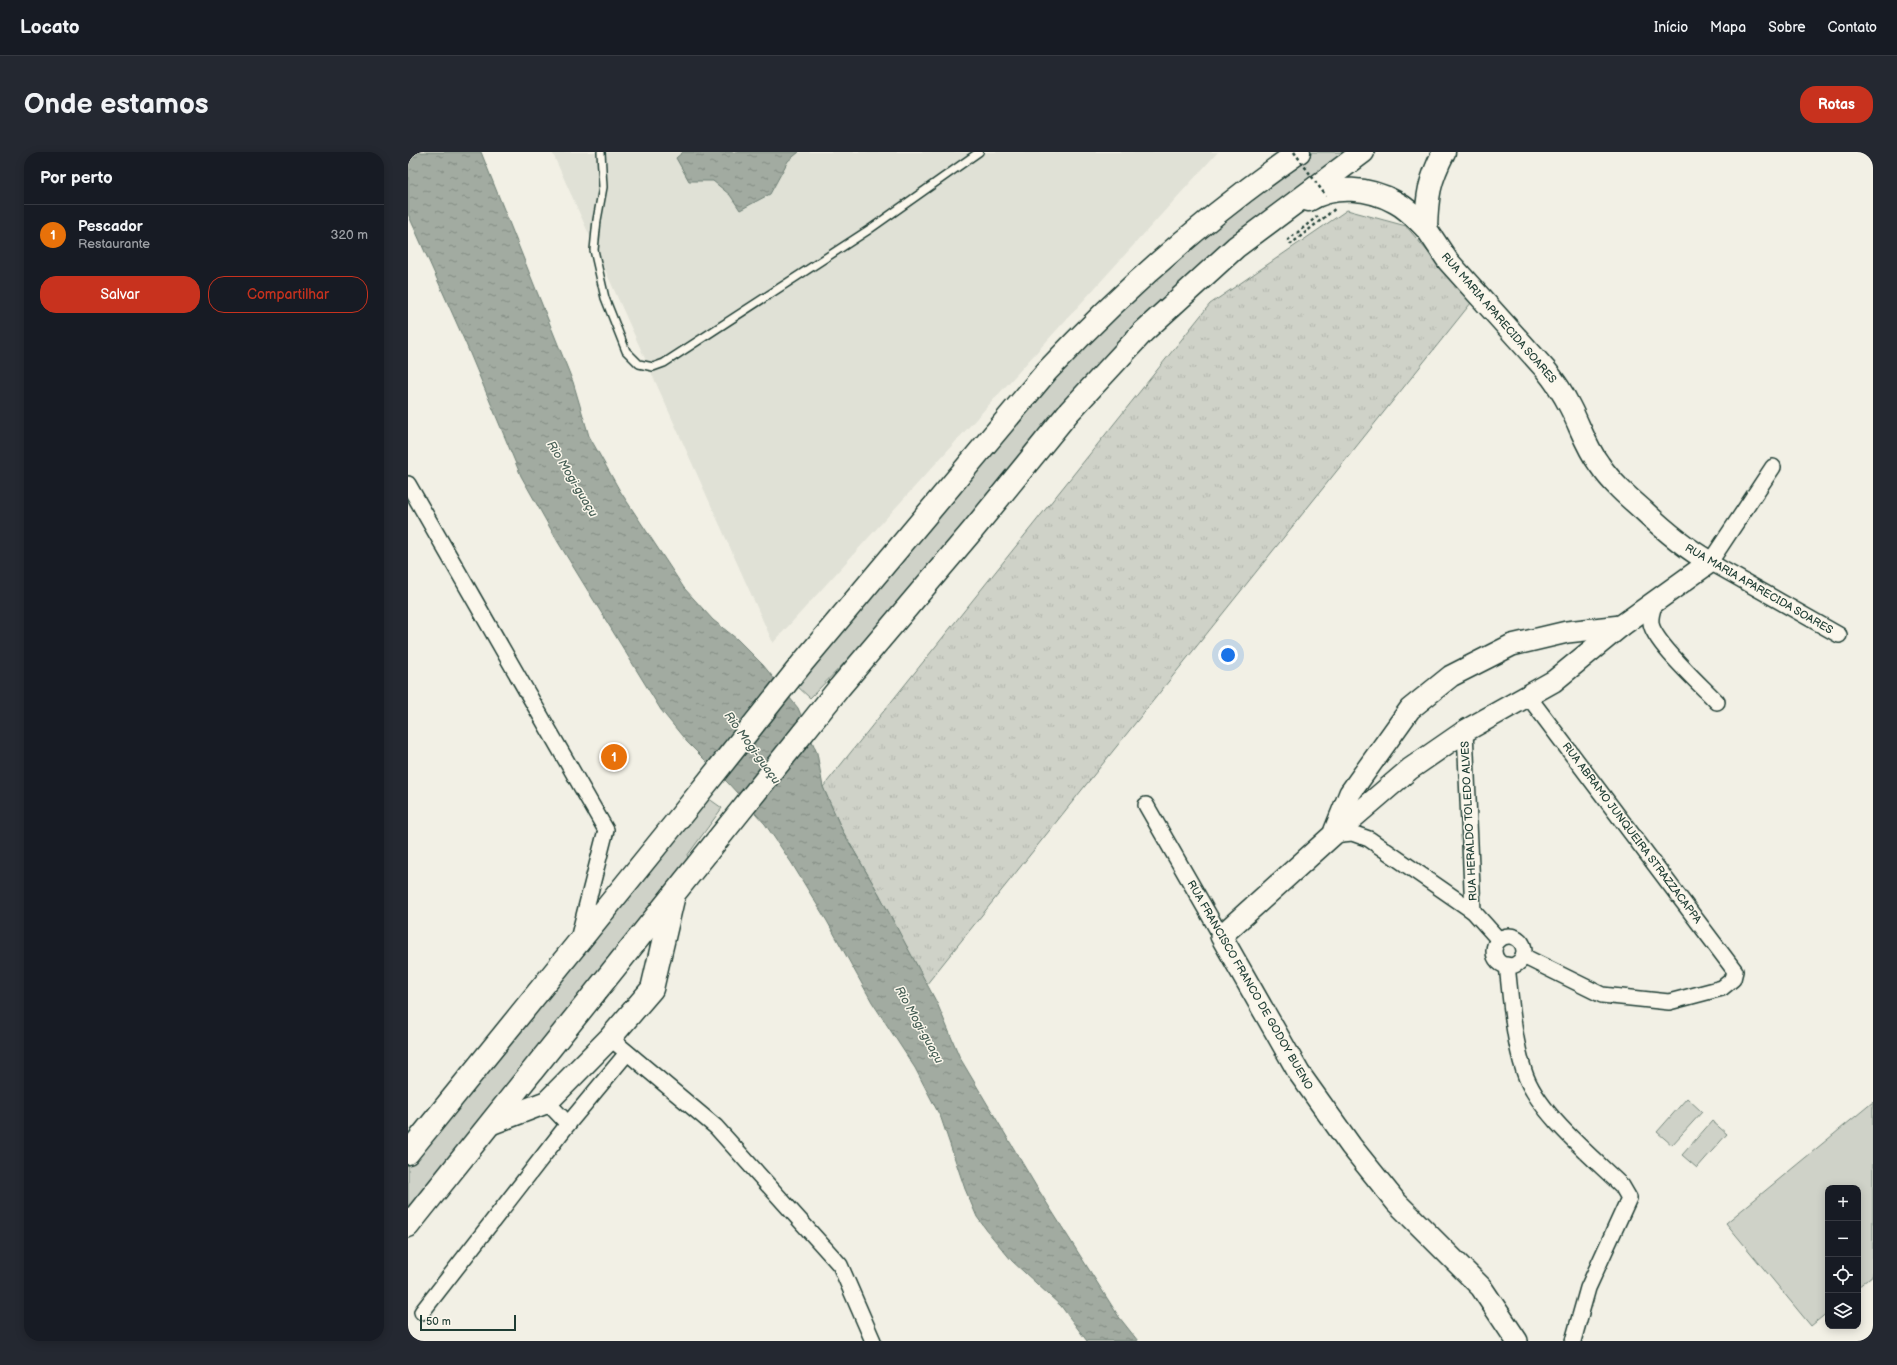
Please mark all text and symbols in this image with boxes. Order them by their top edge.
text: Locato [20,16,80,39]
text: Início [1654,19,1688,36]
text: Mapa [1710,19,1746,36]
text: Sobre [1768,19,1806,36]
text: Contato [1828,19,1877,36]
button: Rotas [1800,86,1873,123]
text: Onde estamos [24,88,209,121]
text: Por perto [40,168,113,188]
text: Pescador [78,217,143,236]
text: 1 [50,227,56,243]
text: 320 m [330,227,368,243]
text: Restaurante [78,236,150,252]
street label: RUA MARIA APARECIDA SOARES [1439,250,1559,386]
button: Salvar [40,276,200,313]
button: Compartilhar [208,276,368,313]
water label: Rio Mogi-guaçu [543,438,601,520]
street label: RUA MARIA APARECIDA SOARES [1683,541,1836,637]
your location [1218,645,1238,665]
water label: Rio Mogi-guaçu [721,709,784,787]
street label: RUA HERALDO TOLEDO ALVES [1458,740,1480,901]
street label: RUA ABRAMO JUNQUEIRA STRAZZACAPPA [1560,740,1704,926]
pin: 1 [601,742,627,772]
street label: RUA FRANCISCO FRANCO DE GODOY BUENO [1184,878,1316,1092]
water label: Rio Mogi-guaçu [892,984,947,1067]
map controls [1825,1185,1861,1329]
button: + [1825,1185,1861,1221]
button: − [1825,1221,1861,1257]
button: locate [1825,1257,1861,1293]
button: layers [1825,1293,1861,1329]
scale bar [420,1313,516,1332]
text: 50 m [426,1315,451,1328]

